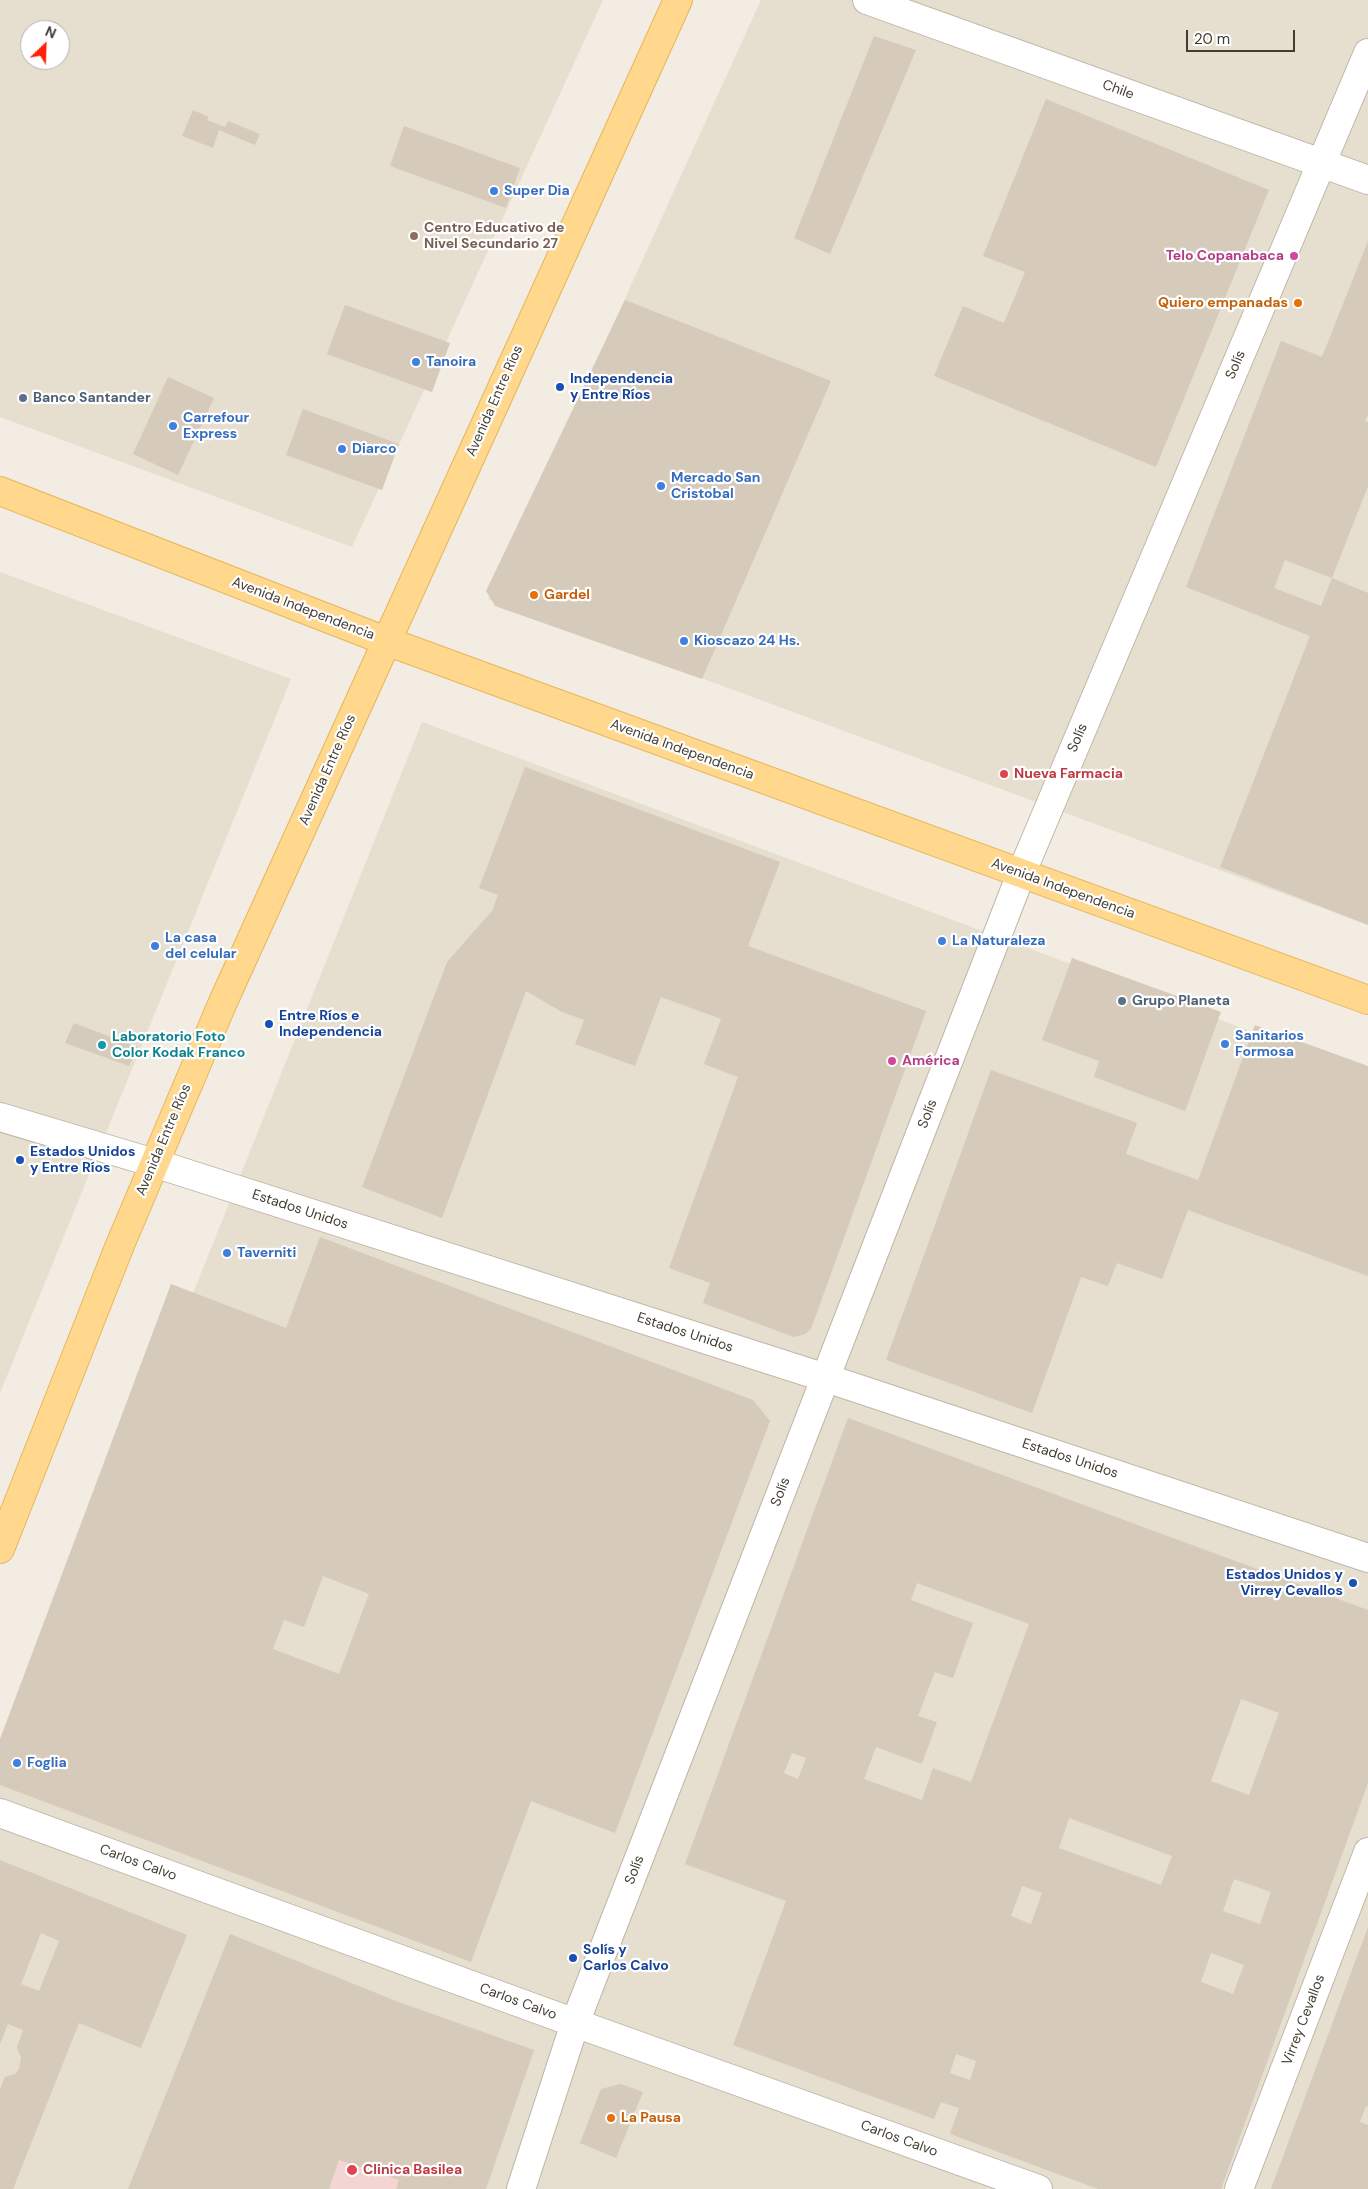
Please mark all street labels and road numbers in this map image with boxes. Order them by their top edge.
street label: Chile [1100,77,1136,103]
street label: Avenida Entre Ríos [463,343,527,459]
street label: Solís [1222,348,1250,382]
street label: Avenida Independencia [229,574,377,644]
street label: Avenida Entre Ríos [296,712,360,828]
street label: Avenida Independencia [608,716,756,784]
street label: Solís [1064,721,1092,755]
street label: Avenida Independencia [989,855,1137,923]
street label: Avenida Entre Ríos [133,1082,195,1198]
street label: Solís [915,1097,941,1131]
street label: Estados Unidos [250,1187,350,1233]
street label: Estados Unidos [635,1310,735,1356]
street label: Estados Unidos [1020,1436,1120,1482]
street label: Solís [768,1475,794,1509]
street label: Carlos Calvo [97,1841,179,1885]
street label: Solís [622,1853,648,1887]
street label: Virrey Cevallos [1279,1972,1329,2068]
street label: Carlos Calvo [477,1980,559,2024]
street label: Carlos Calvo [858,2117,940,2161]

